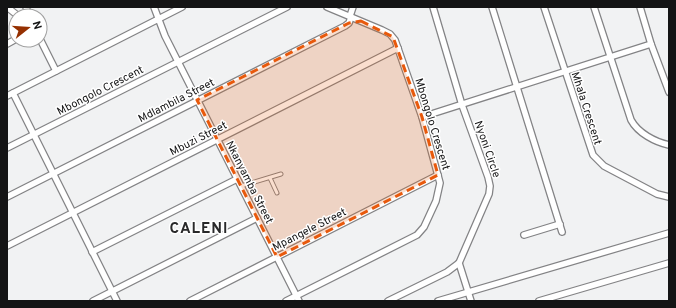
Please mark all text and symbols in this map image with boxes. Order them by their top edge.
north arrow [8,8,48,48]
text: N [29,20,44,31]
street label: Mbongolo Crescent [55,63,146,119]
street label: Mhala Crescent [568,70,604,147]
street label: Mdlambila Street [136,76,217,126]
street label: Mbongolo Crescent [411,77,453,172]
street label: Mbuzi Street [167,118,229,159]
street label: Nyoni Circle [471,119,503,180]
street label: Nkanyamba Street [222,139,276,226]
street label: Mpangele Street [270,205,349,255]
district label: CALENI [170,220,228,239]

